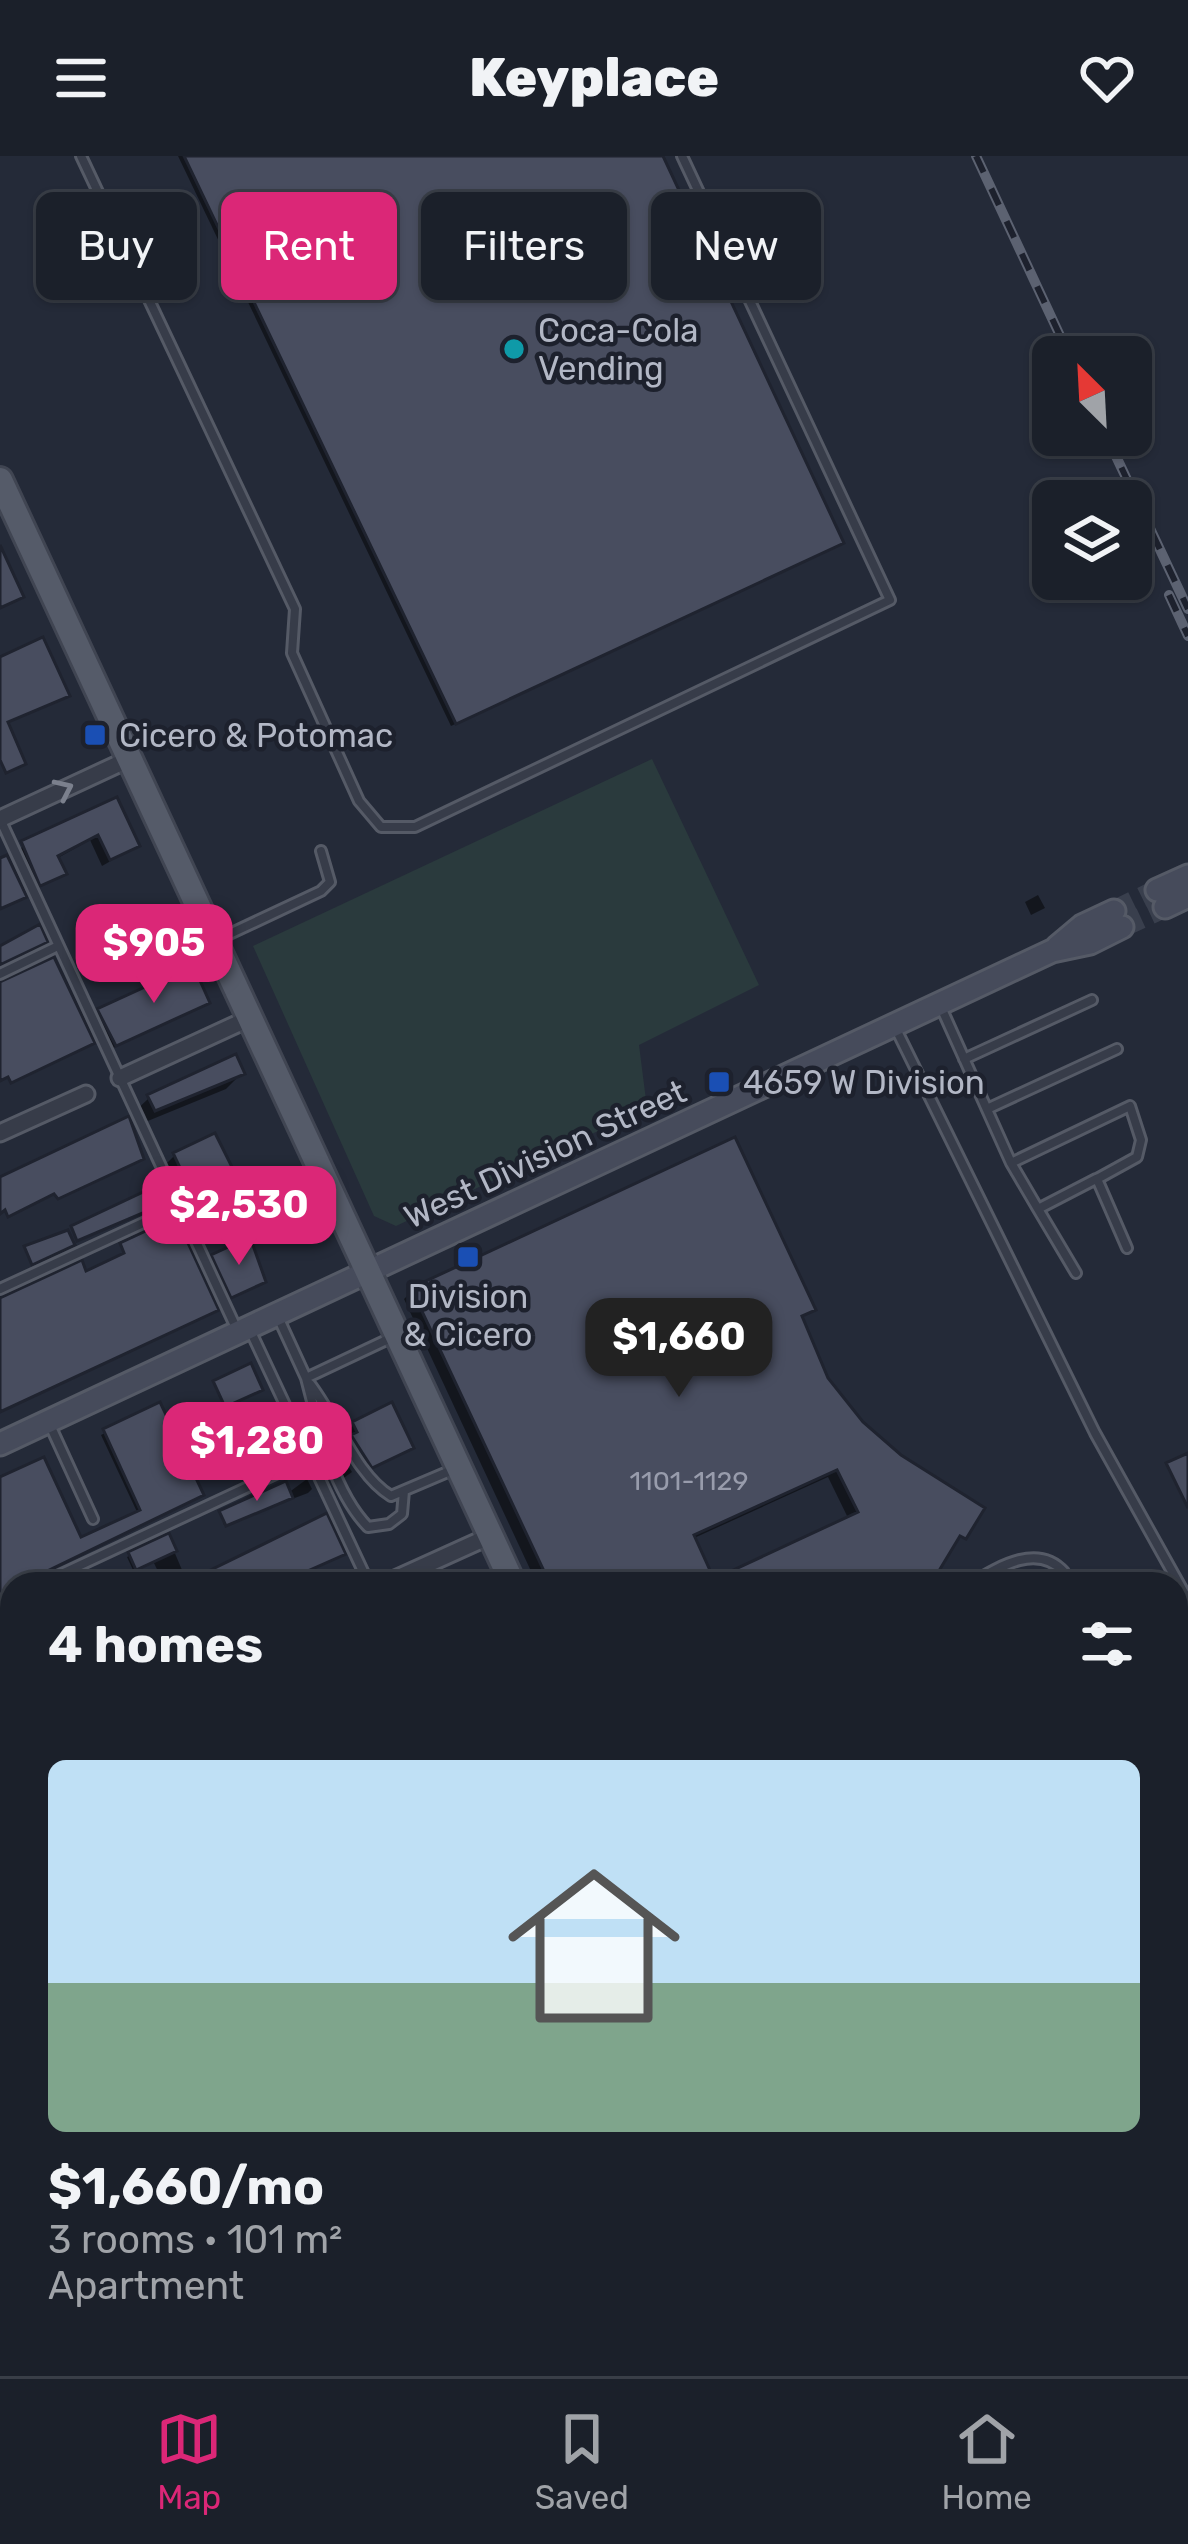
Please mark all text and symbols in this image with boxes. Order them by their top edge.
icon: menu [48,45,114,111]
icon: heart [1074,45,1140,111]
text: Keyplace [469,46,719,110]
chip: Buy [36,192,197,300]
chip: Rent [221,192,397,300]
chip: Filters [421,192,627,300]
chip: New [651,192,821,300]
place label: Coca-Cola Vending [538,311,698,388]
marker: Coca-Cola Vending [501,336,527,362]
north arrow [1032,336,1152,456]
map controls [1032,336,1152,600]
button: layers [1032,480,1152,600]
place label: Cicero & Potomac [119,716,393,755]
marker: Cicero & Potomac [82,722,108,748]
one-way arrow [52,780,73,803]
pin: $905 [83,904,225,1006]
text: $905 [103,920,205,966]
place label: 4659 W Division [743,1063,985,1102]
marker: 4659 W Division [706,1069,732,1095]
street label: West Division Street [398,1072,692,1236]
pin: $2,530 [141,1166,337,1268]
text: $2,530 [169,1182,309,1228]
marker: Division & Cicero [455,1244,481,1270]
place label: Division & Cicero [404,1277,532,1354]
pin: $1,660 [581,1298,777,1400]
text: $1,660 [612,1314,746,1360]
pin: $1,280 [159,1402,355,1504]
text: $1,280 [190,1418,324,1464]
house number: 1101-1129 [630,1465,748,1497]
icon: filters [1074,1611,1140,1677]
text: 4 homes [48,1614,263,1675]
icon: home [486,1838,702,2054]
text: $1,660/mo [48,2156,324,2217]
text: 3 rooms · 101 m² [48,2217,342,2263]
text: Apartment [48,2263,244,2309]
tab: Map [156,2406,222,2517]
tab: Saved [535,2406,629,2517]
tab: Home [941,2406,1032,2517]

